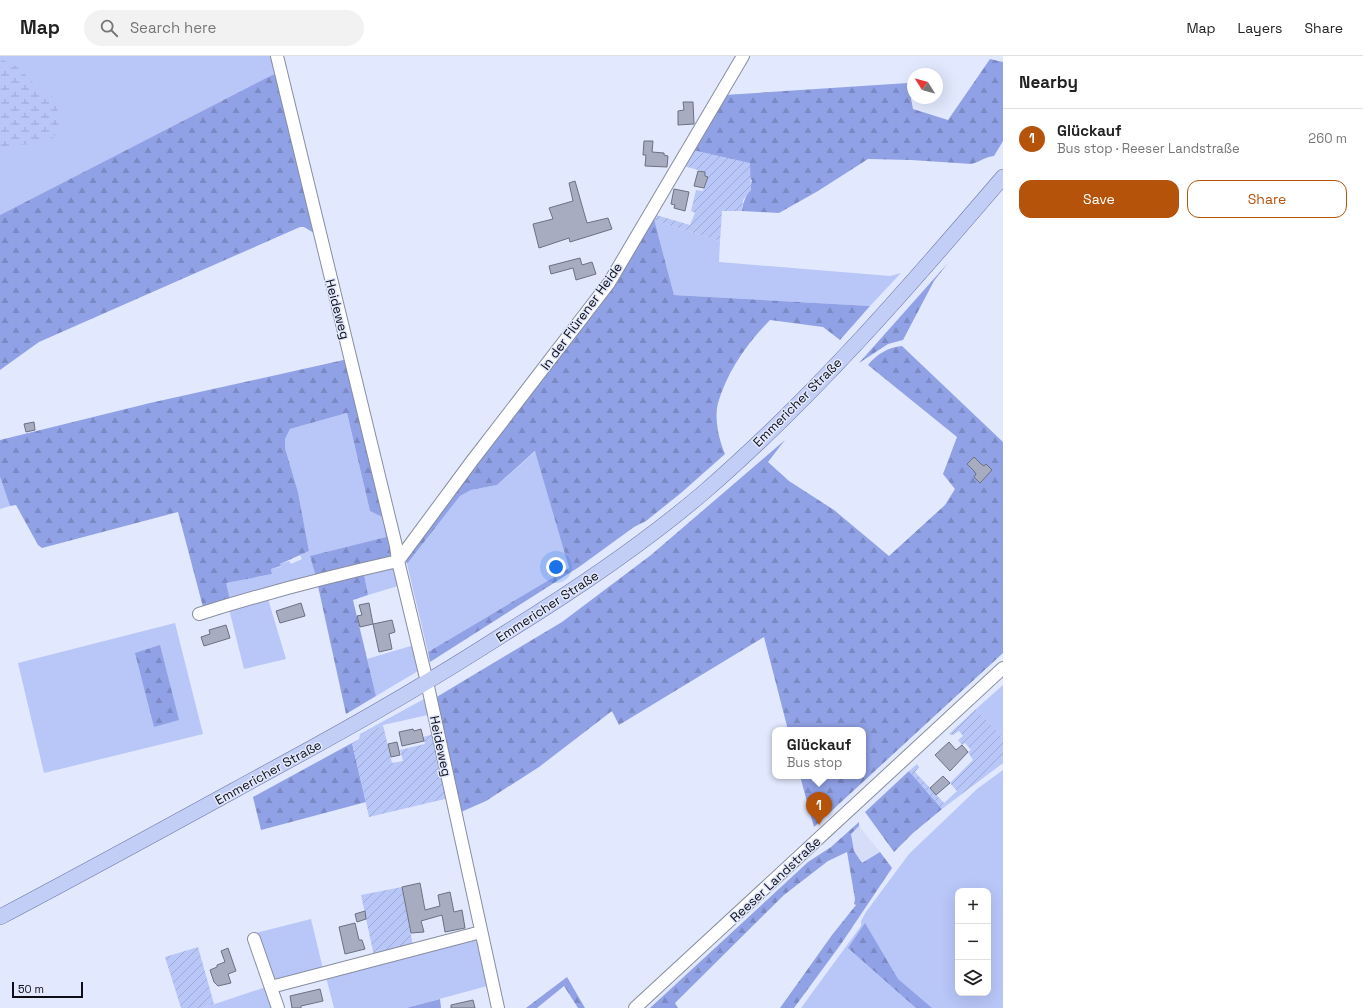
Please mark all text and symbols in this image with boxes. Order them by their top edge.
search box [84,10,364,46]
text: Map [20,15,60,40]
icon: search [98,17,120,39]
text: Search here [130,18,216,37]
text: Map [1186,19,1216,37]
text: Layers [1238,19,1282,37]
text: Share [1304,19,1343,37]
north arrow [907,68,943,104]
text: Nearby [1019,71,1078,93]
text: Glückauf [1057,121,1122,140]
text: 1 [1029,130,1035,147]
text: 260 m [1308,130,1347,147]
text: Bus stop · Reeser Landstraße [1057,140,1240,157]
button: Save [1019,180,1179,218]
button: Share [1187,180,1347,218]
street label: In der Flürener Heide [537,259,626,373]
street label: Heideweg [321,277,354,341]
street label: Emmericher Straße [749,354,845,450]
your location [546,557,566,577]
street label: Emmericher Straße [493,567,602,646]
street label: Heideweg [426,714,455,778]
popup [772,727,866,779]
text: Glückauf [787,735,851,754]
street label: Emmericher Straße [212,736,324,809]
text: Bus stop [787,754,842,771]
pin: 1 [806,792,832,825]
street label: Reeser Landstraße [726,833,824,926]
map controls [955,888,991,996]
button: + [955,888,991,924]
button: − [955,924,991,960]
button: layers [955,960,991,996]
scale bar [12,980,83,999]
text: 50 m [18,982,44,996]

